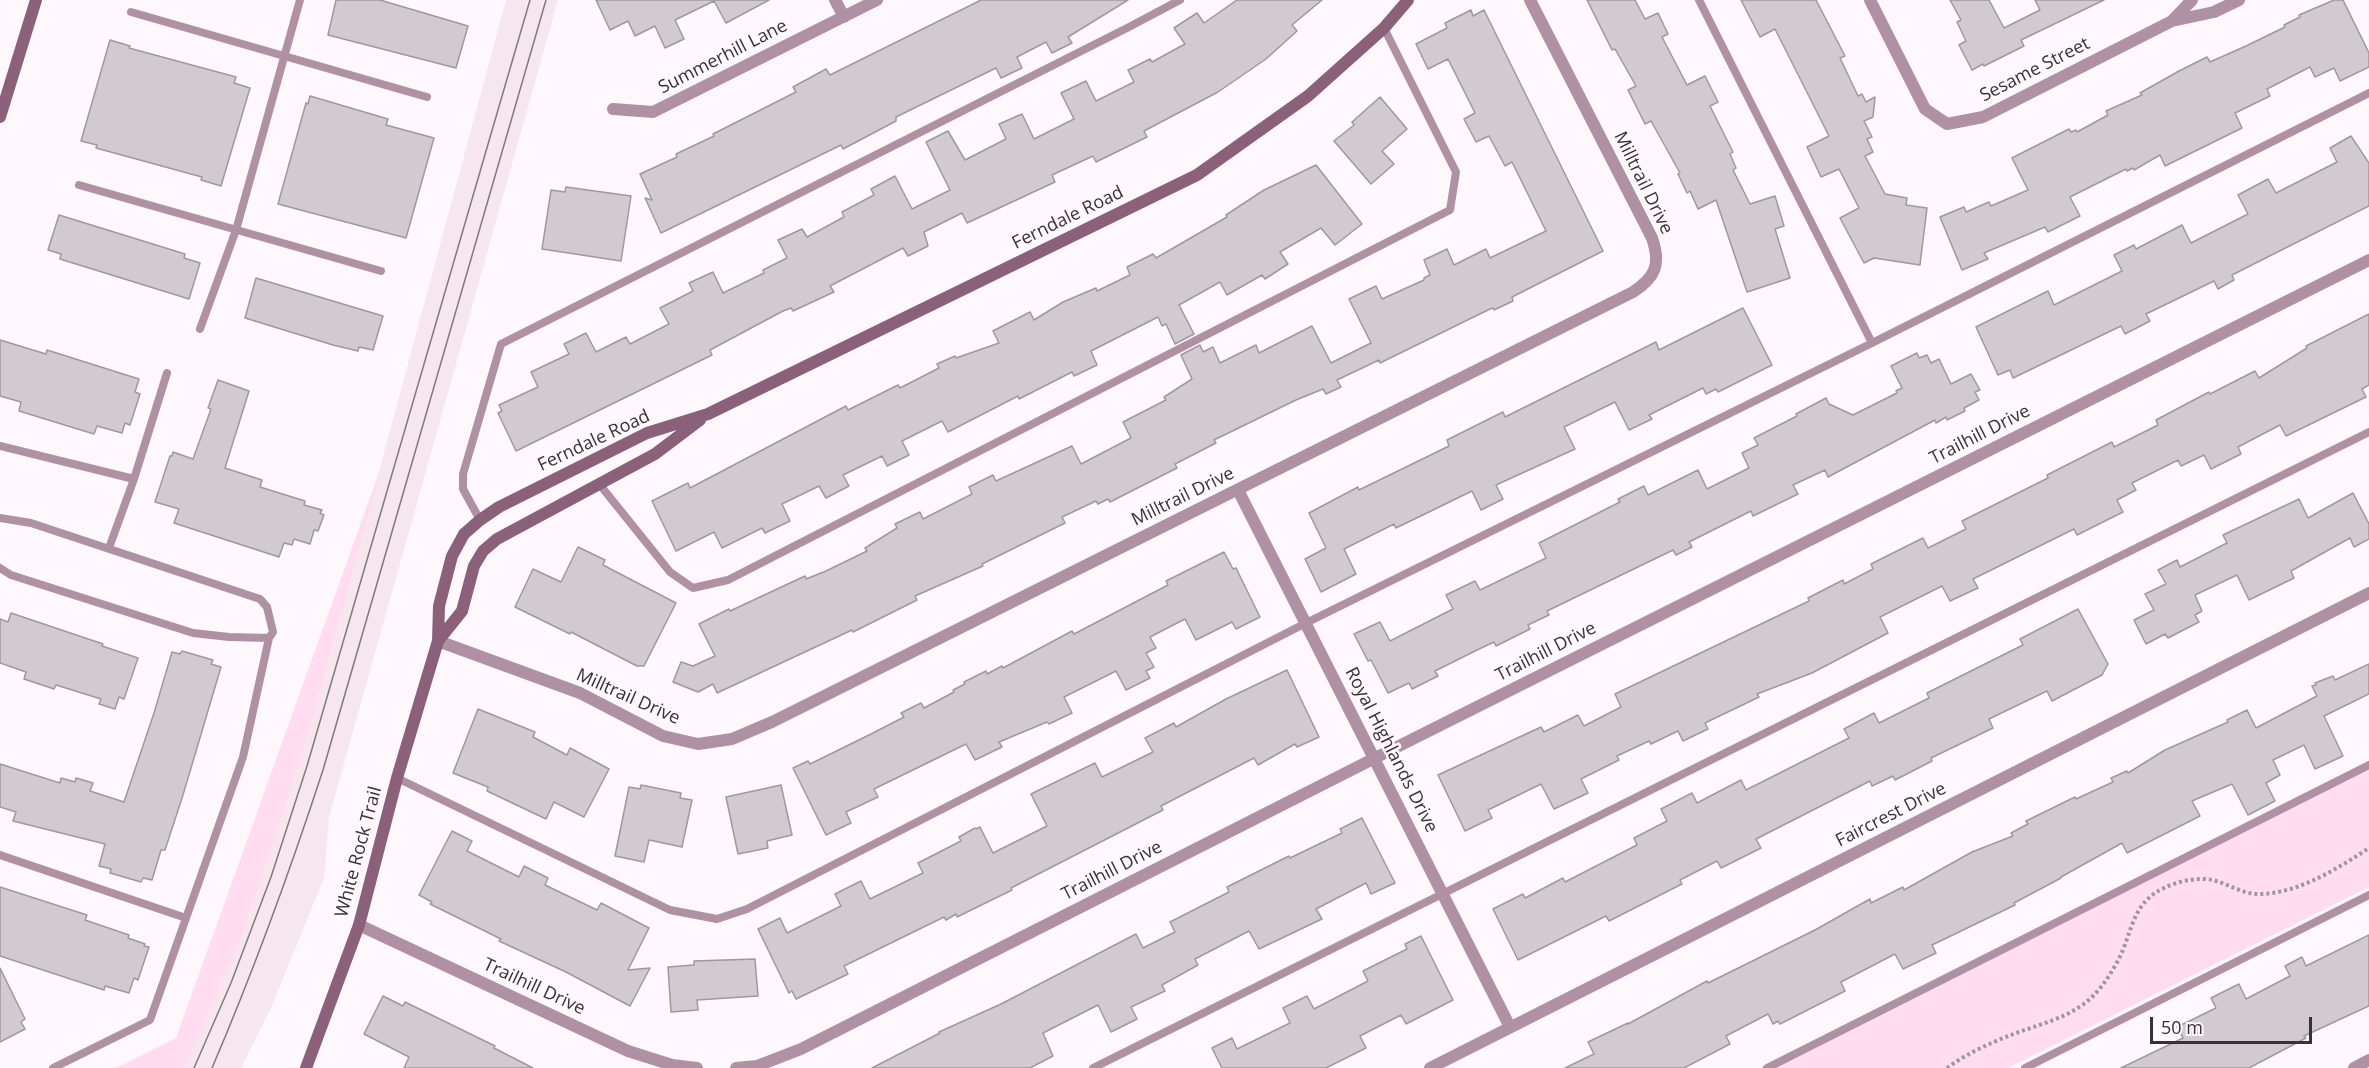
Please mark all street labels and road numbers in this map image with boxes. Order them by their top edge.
street label: Summerhill Lane [655,15,791,99]
street label: Sesame Street [1977,33,2093,107]
street label: Milltrail Drive [1609,128,1677,238]
street label: Ferndale Road [1009,182,1127,254]
street label: Trailhill Drive [1926,400,2034,470]
street label: Ferndale Road [535,406,653,476]
street label: Milltrail Drive [1128,463,1238,531]
street label: Trailhill Drive [1492,617,1600,687]
street label: Milltrail Drive [573,664,683,730]
street label: Royal Highlands Drive [1340,664,1442,836]
street label: Faircrest Drive [1832,778,1950,852]
street label: White Rock Trail [331,784,387,920]
street label: Trailhill Drive [1058,836,1166,906]
street label: Trailhill Drive [480,954,588,1020]

